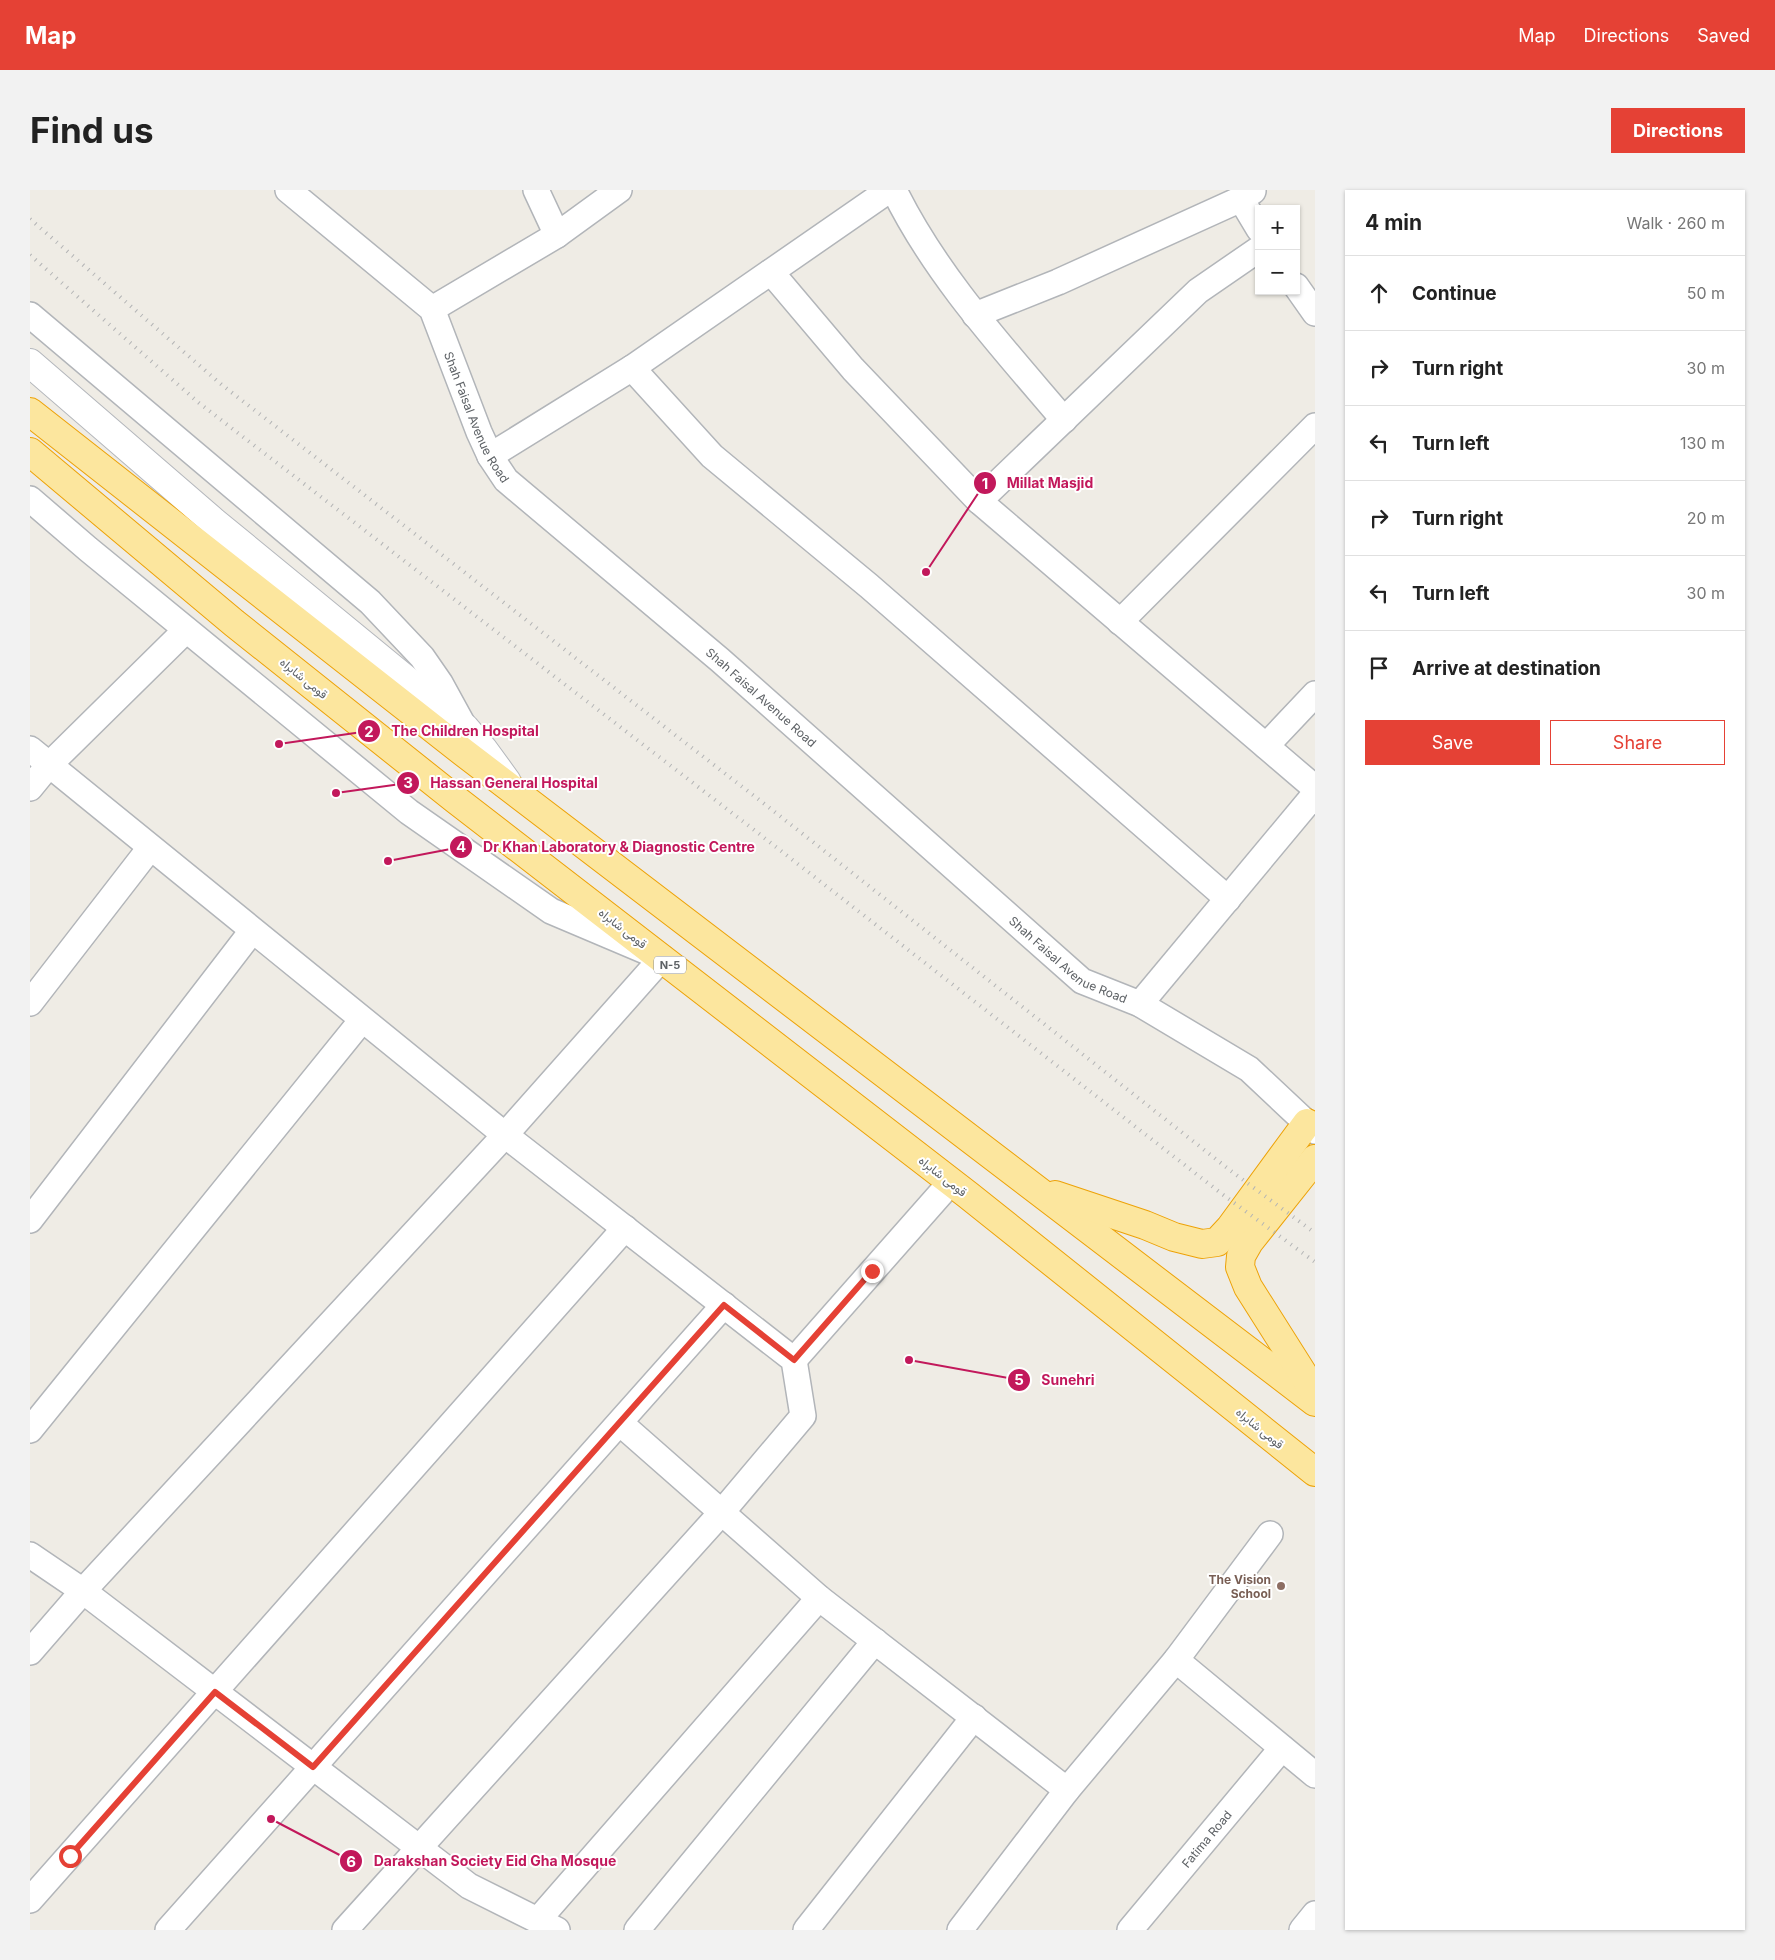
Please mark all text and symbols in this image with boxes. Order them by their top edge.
text: Map [25,21,76,50]
text: Map [1518,25,1556,46]
text: Directions [1584,25,1669,46]
text: Saved [1697,25,1750,46]
button: Directions [1611,108,1745,153]
text: Find us [30,109,154,151]
map controls [1255,205,1300,295]
button: + [1255,205,1300,250]
text: 4 min [1365,210,1422,235]
text: Walk · 260 m [1627,213,1725,233]
button: − [1255,250,1300,295]
icon: ahead [1365,279,1393,307]
text: Continue [1412,282,1497,305]
text: 50 m [1687,283,1725,303]
street label: Shah Faisal Avenue Road [441,349,513,485]
icon: right [1365,354,1393,382]
text: Turn right [1412,357,1503,380]
text: 30 m [1687,358,1725,378]
icon: left [1365,429,1393,457]
text: Turn left [1412,432,1490,455]
text: 130 m [1680,433,1725,453]
callout: Millat Masjid [972,469,1104,498]
text: 1 [982,474,988,493]
text: Millat Masjid [1007,474,1093,491]
icon: right [1365,504,1393,532]
text: Turn right [1412,507,1503,530]
text: 20 m [1687,508,1725,528]
icon: left [1365,579,1393,607]
text: Turn left [1412,582,1490,605]
text: 30 m [1687,583,1725,603]
street label: Shah Faisal Avenue Road [703,644,820,750]
street label: قومی شاہراہ [277,654,331,702]
icon: arrive [1365,654,1393,682]
text: Arrive at destination [1412,657,1601,680]
callout: The Children Hospital [356,717,549,746]
button: Save [1365,720,1540,765]
button: Share [1550,720,1725,765]
text: 2 [364,722,374,741]
text: The Children Hospital [391,722,539,739]
callout: Hassan General Hospital [395,769,608,798]
text: 3 [403,773,413,792]
text: Hassan General Hospital [430,774,598,791]
callout: Dr Khan Laboratory & Diagnostic Centre [448,833,765,862]
text: 4 [456,837,466,856]
text: Dr Khan Laboratory & Diagnostic Centre [483,838,755,855]
street label: قومی شاہراہ [595,905,650,952]
street label: Shah Faisal Avenue Road [1006,913,1129,1006]
road number: N-5 [654,956,686,974]
street label: قومی شاہراہ [915,1153,970,1200]
route end [861,1260,884,1283]
callout: Sunehri [1006,1365,1105,1394]
text: 5 [1014,1370,1024,1389]
text: Sunehri [1041,1371,1095,1388]
street label: قومی شاہراہ [1233,1404,1287,1452]
place label: The Vision School [1209,1572,1271,1601]
marker: The Vision School [1275,1580,1287,1592]
street label: Fatima Road [1178,1807,1234,1870]
route start [59,1845,82,1868]
callout: Darakshan Society Eid Gha Mosque [339,1847,626,1876]
text: 6 [346,1852,356,1871]
text: Darakshan Society Eid Gha Mosque [374,1852,616,1869]

